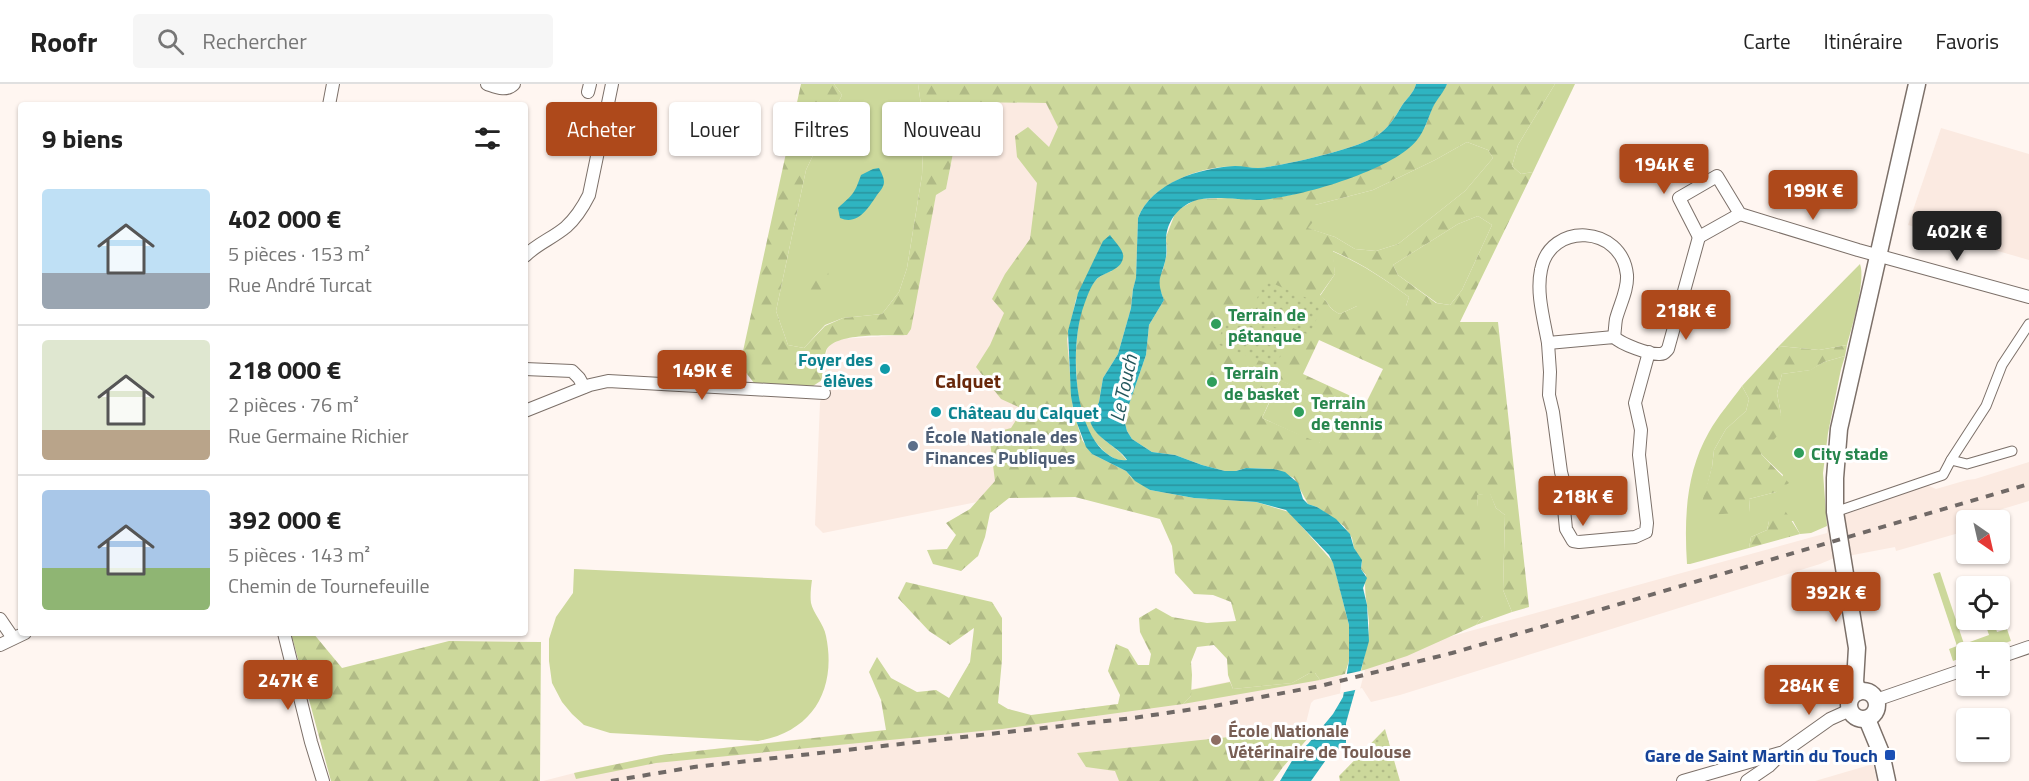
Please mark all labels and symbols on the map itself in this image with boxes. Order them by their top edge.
pin: 194K € [1615,144,1713,195]
pin: 199K € [1764,170,1862,221]
pin: 402K € [1908,211,2006,262]
pin: 218K € [1637,290,1735,341]
place label: Terrain de pétanque [1228,301,1306,349]
marker: Terrain de pétanque [1209,317,1223,331]
place label: Foyer des élèves [798,346,873,394]
pin: 149K € [653,350,751,401]
water label: Le Touch [1101,351,1145,424]
place label: Terrain de basket [1224,359,1300,407]
marker: Foyer des élèves [878,362,892,376]
district label: Calquet [935,365,1001,396]
marker: Terrain de basket [1205,375,1219,389]
place label: Terrain de tennis [1311,389,1383,437]
place label: Château du Calquet [948,399,1099,426]
marker: Château du Calquet [929,405,943,419]
marker: Terrain de tennis [1292,405,1306,419]
place label: École Nationale des Finances Publiques [925,423,1078,471]
marker: École Nationale des Finances Publiques [906,439,920,453]
place label: City stade [1811,440,1888,467]
marker: City stade [1792,446,1806,460]
pin: 218K € [1534,476,1632,527]
north arrow [1956,510,2010,564]
pin: 392K € [1787,572,1885,623]
pin: 247K € [239,660,337,711]
pin: 284K € [1760,665,1858,716]
place label: École Nationale Vétérinaire de Toulouse [1228,717,1411,765]
marker: École Nationale Vétérinaire de Toulouse [1209,733,1223,747]
place label: Gare de Saint Martin du Touch [1645,742,1878,769]
marker: Gare de Saint Martin du Touch [1883,748,1897,762]

